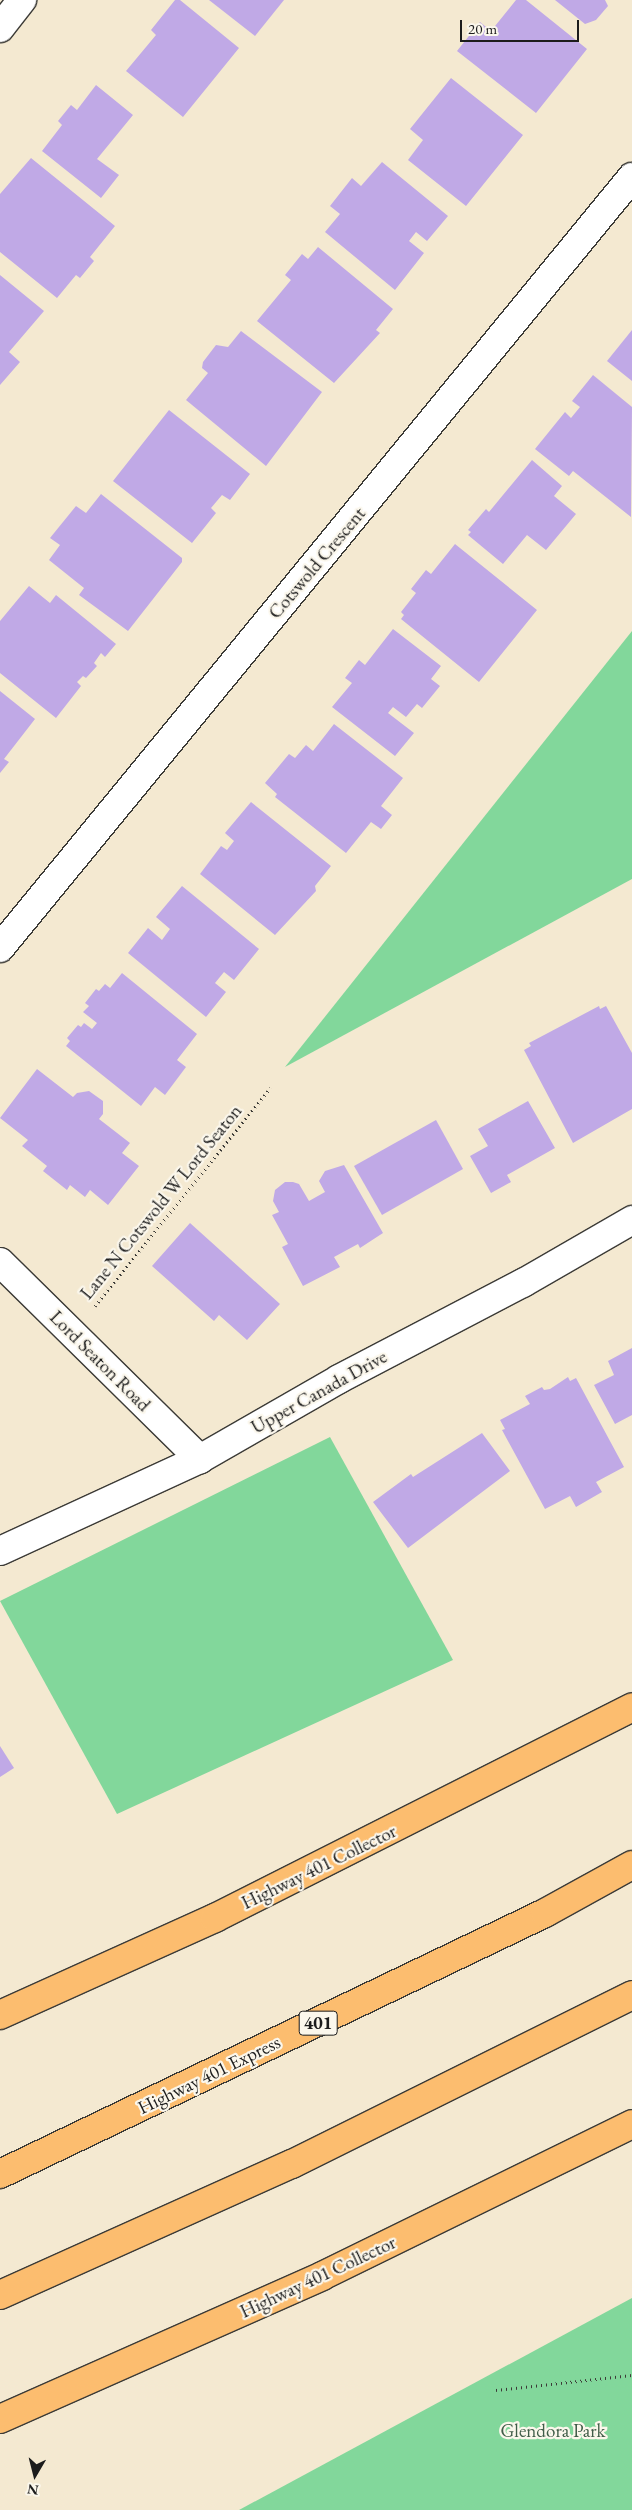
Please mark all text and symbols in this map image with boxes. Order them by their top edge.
scale bar [462,10,581,42]
text: 20 m [468,19,497,38]
street label: Cotswold Crescent [264,503,370,623]
street label: Lane N Cotswold W Lord Seaton [75,1100,247,1304]
street label: Lord Seaton Road [45,1306,155,1416]
street label: Upper Canada Drive [247,1345,391,1439]
street label: Highway 401 Collector [238,1820,400,1914]
road number: 401 [298,2008,338,2039]
street label: Highway 401 Express [134,2031,284,2119]
street label: Highway 401 Collector [236,2231,400,2323]
park label: Glendora Park [501,2420,605,2442]
north arrow [10,2450,60,2500]
text: N [26,2480,40,2500]

